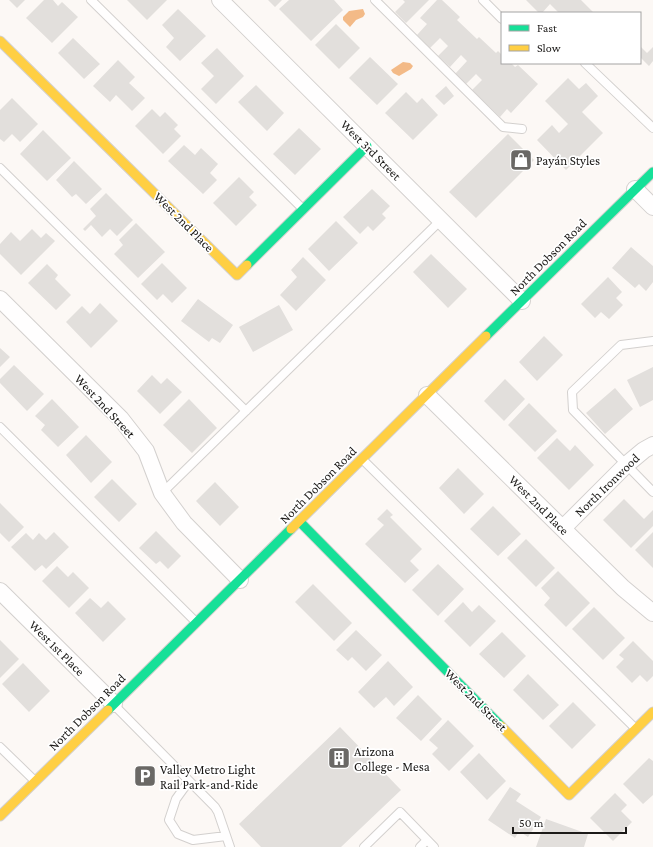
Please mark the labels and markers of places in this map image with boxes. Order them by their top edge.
shop icon: Payán Styles [508,147,534,173]
place label: Payán Styles [536,153,600,168]
place label: Arizona College - Mesa [354,744,430,774]
building icon: Arizona College - Mesa [326,745,352,771]
place label: Valley Metro Light Rail Park-and-Ride [160,762,258,792]
parking icon: Valley Metro Light Rail Park-and-Ride [132,763,158,789]

